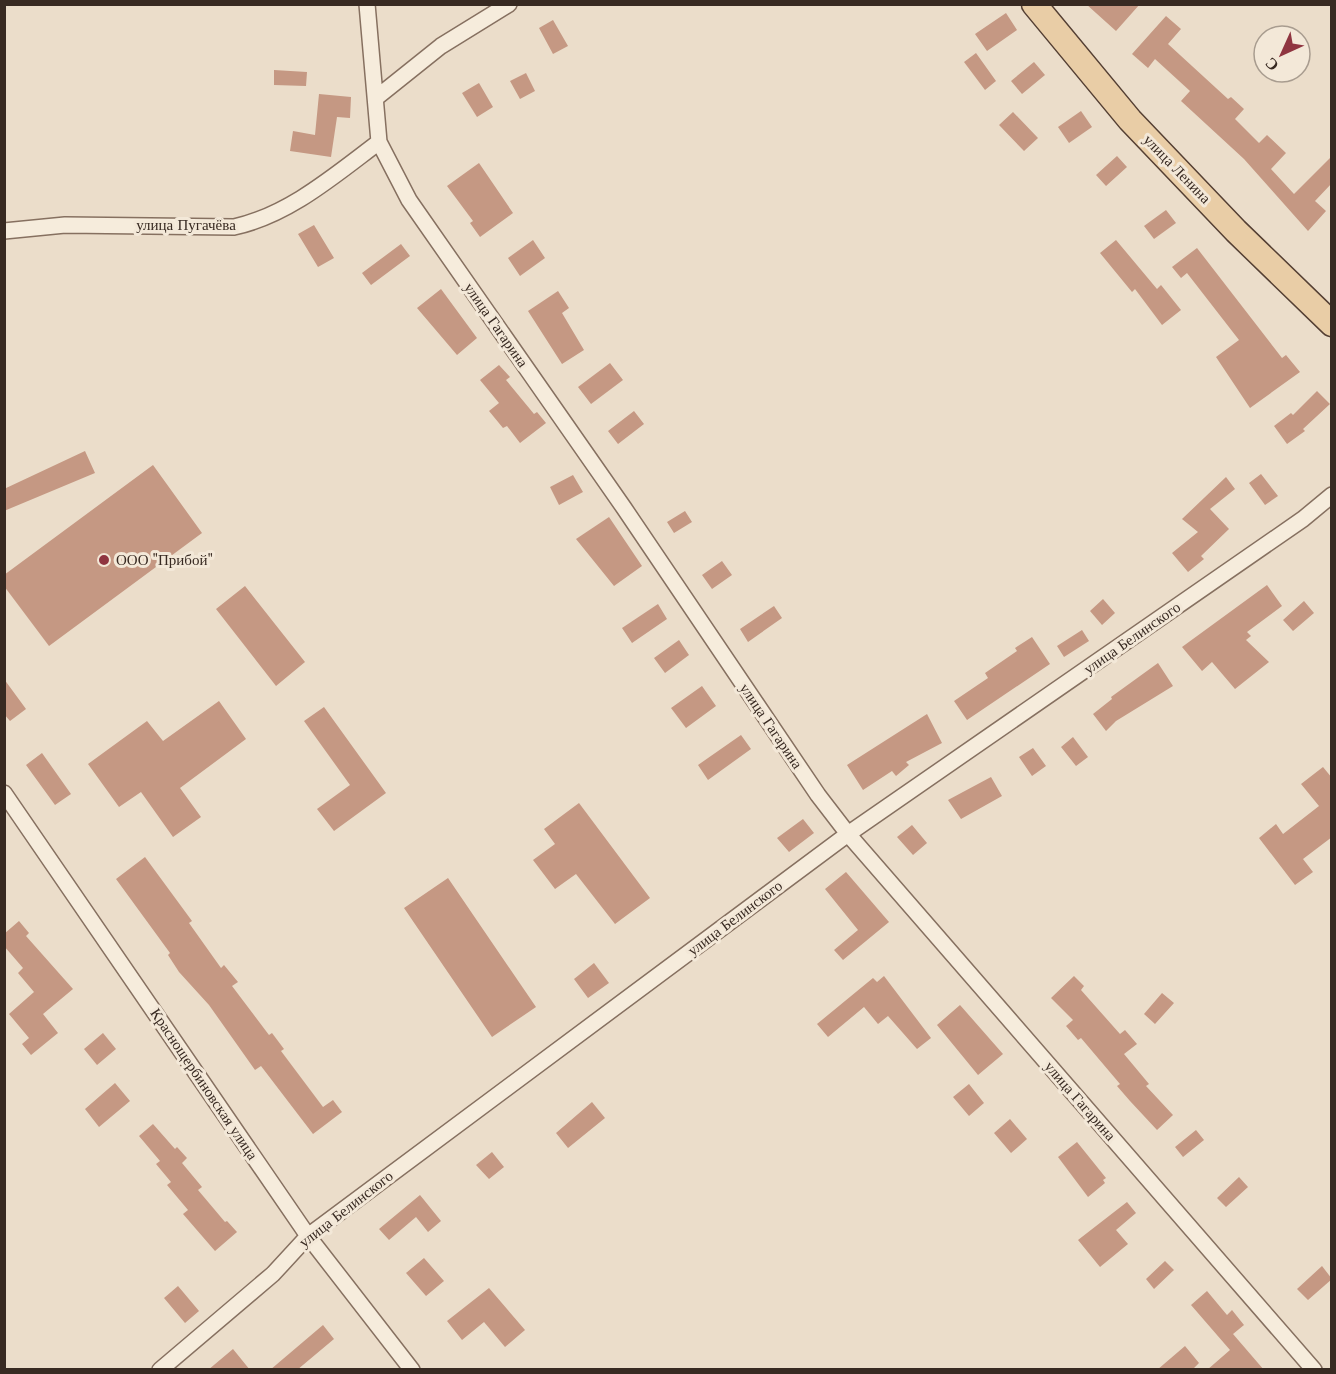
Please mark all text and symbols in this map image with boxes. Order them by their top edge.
north arrow [1252,24,1312,84]
text: С [1260,53,1283,76]
street label: улица Ленина [1140,130,1215,207]
street label: улица Пугачёва [136,215,236,234]
street label: улица Гагарина [460,279,533,371]
place label: ООО "Прибой" [116,550,213,569]
marker: ООО "Прибой" [97,553,111,567]
street label: улица Белинского [1080,597,1184,678]
street label: улица Гагарина [736,679,807,772]
street label: улица Белинского [683,876,786,960]
street label: Краснощербиновская улица [147,1004,262,1163]
street label: улица Гагарина [1041,1057,1120,1145]
street label: улица Белинского [295,1166,397,1251]

